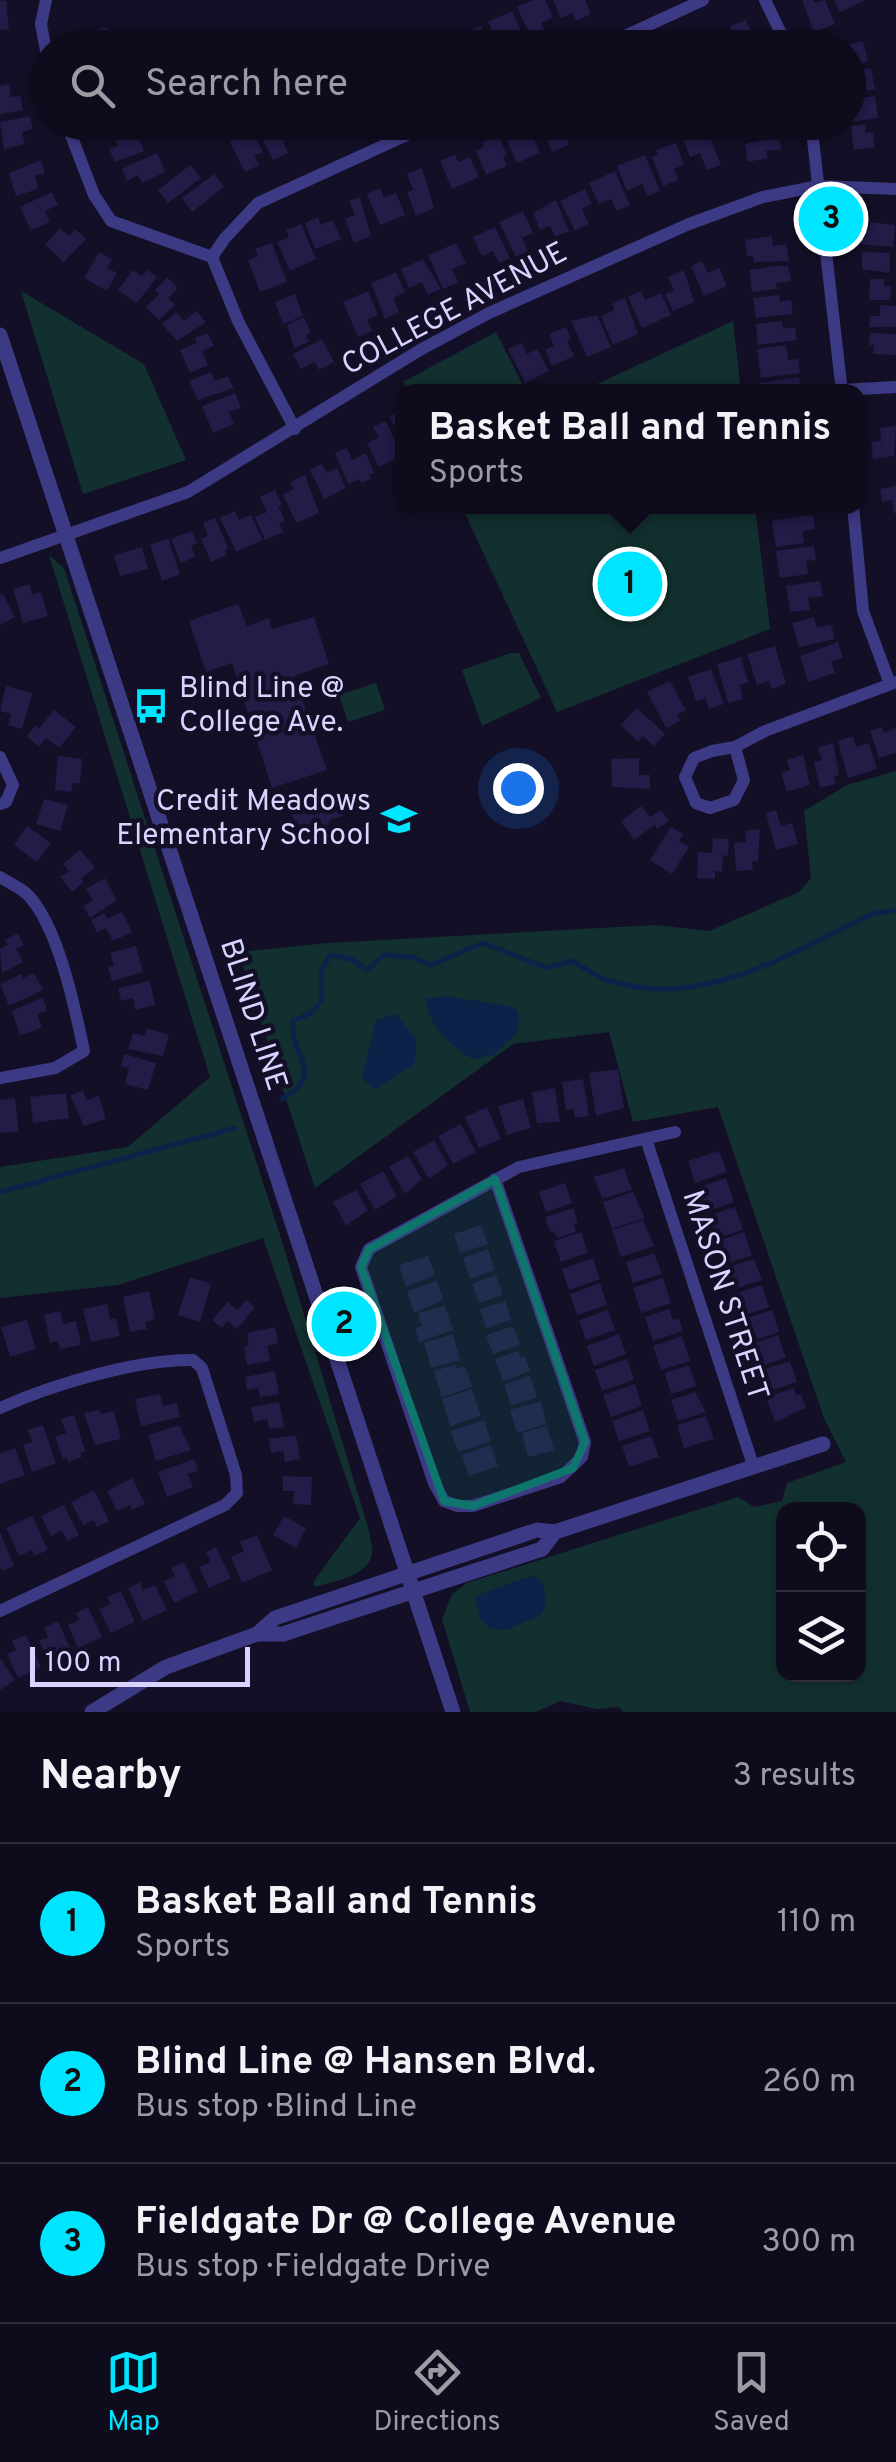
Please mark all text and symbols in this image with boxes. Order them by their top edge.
search box [30,30,866,140]
icon: search [65,58,120,113]
text: Search here [145,61,348,110]
pin: 3 [798,182,864,256]
street label: COLLEGE AVENUE [336,235,574,385]
popup [395,384,865,514]
text: Basket Ball and Tennis [429,405,831,454]
text: Sports [429,454,524,494]
pin: 1 [598,546,662,622]
place label: Blind Line @ College Ave. [179,671,345,742]
bus stop icon: Blind Line @ College Ave. [132,687,170,725]
your location [493,763,544,814]
place label: Credit Meadows Elementary School [116,784,371,855]
school or university icon: Credit Meadows Elementary School [380,800,418,838]
street label: BLIND LINE [210,934,294,1096]
street label: MASON STREET [673,1186,775,1406]
pin: 2 [312,1286,376,1362]
map controls [776,1502,866,1682]
button: locate [776,1502,866,1592]
button: layers [776,1592,866,1682]
scale bar [30,1642,250,1686]
text: 100 m [45,1646,121,1682]
text: Nearby [40,1751,182,1804]
text: 3 results [733,1757,856,1797]
text: Basket Ball and Tennis [135,1879,538,1928]
text: 1 [66,1903,79,1943]
text: 110 m [777,1903,856,1943]
text: Sports [135,1928,230,1968]
text: Blind Line @ Hansen Blvd. [135,2039,596,2088]
text: 2 [63,2063,82,2103]
text: 260 m [762,2063,856,2103]
text: Bus stop · Blind Line [135,2088,417,2128]
text: Fieldgate Dr @ College Avenue [135,2199,677,2248]
text: 3 [63,2223,82,2263]
text: 300 m [762,2223,856,2263]
text: Bus stop · Fieldgate Drive [135,2248,490,2288]
tab: Map [106,2345,161,2441]
tab: Directions [373,2345,501,2441]
tab: Saved [713,2345,790,2441]

